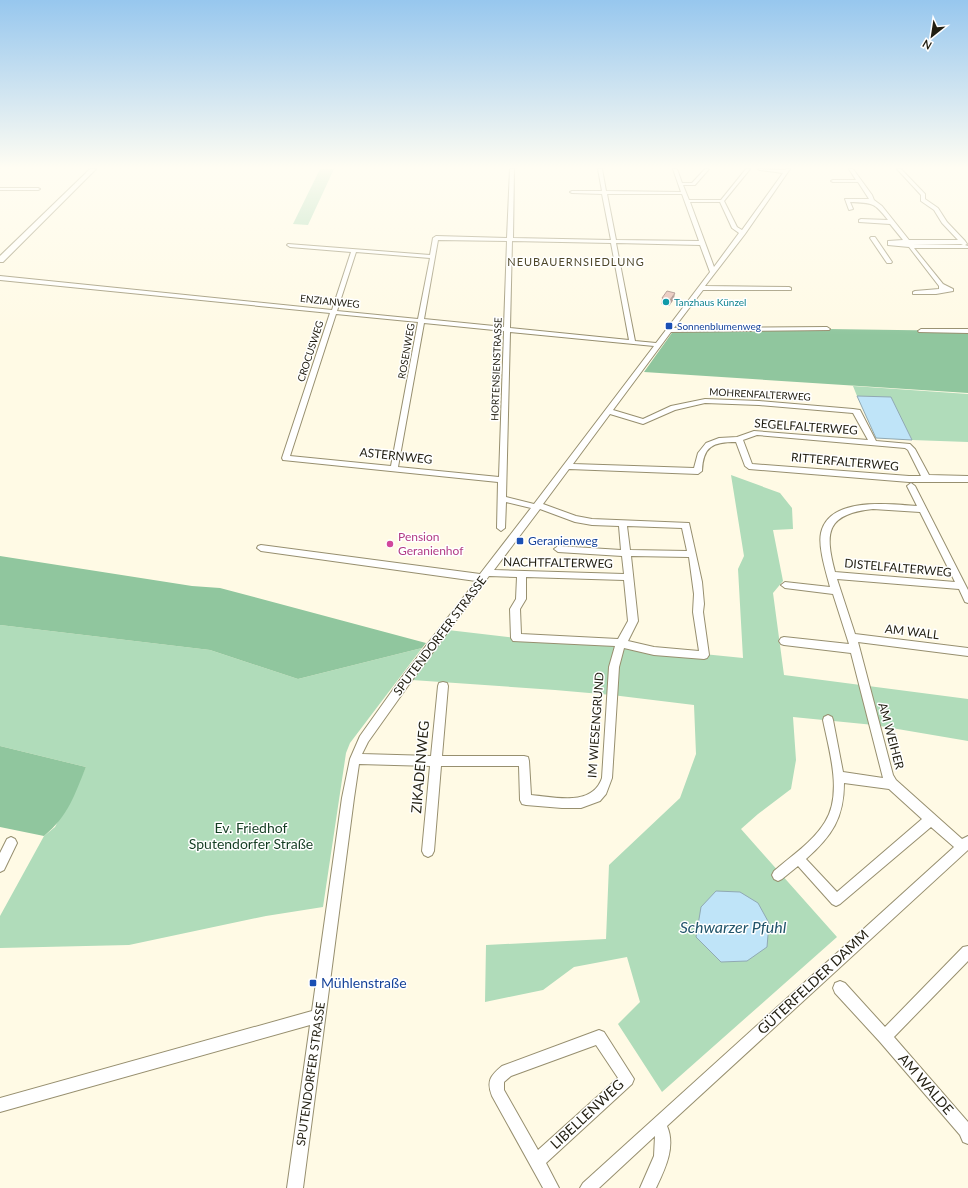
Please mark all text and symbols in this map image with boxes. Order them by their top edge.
north arrow [912,16,952,56]
text: N [920,37,934,53]
district label: NEUBAUERNSIEDLUNG [507,255,645,268]
street label: ENZIANWEG [300,292,360,310]
place label: Tanzhaus Künzel [674,296,746,308]
marker: Tanzhaus Künzel [661,297,671,307]
street label: HORTENSIENSTRASSE [488,317,504,421]
street label: CROCUSWEG [294,319,326,383]
place label: Sonnenblumenweg [677,320,761,332]
marker: Sonnenblumenweg [664,321,674,331]
street label: ROSENWEG [395,322,417,380]
street label: MOHRENFALTERWEG [709,385,811,403]
street label: SEGELFALTERWEG [754,415,859,438]
street label: ASTERNWEG [359,444,433,467]
street label: RITTERFALTERWEG [791,449,900,474]
place label: Pension Geranienhof [398,529,464,558]
place label: Geranienweg [528,533,598,548]
marker: Geranienweg [515,536,525,546]
marker: Pension Geranienhof [385,539,395,549]
street label: NACHTFALTERWEG [503,554,613,571]
street label: DISTELFALTERWEG [844,555,953,580]
street label: SPUTENDORFER STRASSE [390,573,489,698]
street label: AM WALL [884,621,940,642]
street label: IM WIESENGRUND [584,672,607,778]
street label: AM WEIHER [875,701,908,771]
street label: ZIKADENWEG [407,720,432,814]
park label: Ev. Friedhof Sputendorfer Straße [189,819,313,852]
water label: Schwarzer Pfuhl [680,917,787,936]
street label: GÜTERFELDER DAMM [754,926,872,1038]
place label: Mühlenstraße [321,974,407,991]
marker: Mühlenstraße [308,978,318,988]
street label: SPUTENDORFER STRASSE [293,1001,328,1147]
street label: AM WALDE [895,1050,957,1118]
street label: LIBELLENWEG [546,1075,627,1152]

